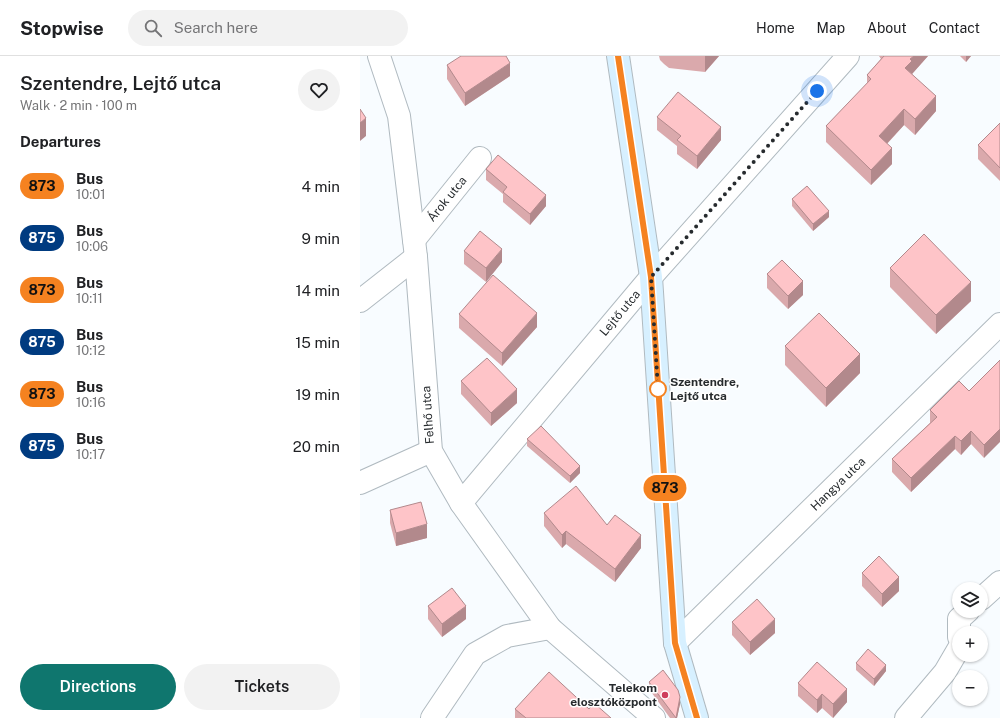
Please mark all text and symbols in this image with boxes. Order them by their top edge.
search box [128,10,408,46]
text: Stopwise [20,17,104,39]
icon: search [142,17,164,39]
text: Search here [174,19,258,36]
text: Home [756,20,795,36]
text: Map [817,20,845,36]
text: About [867,20,907,36]
text: Contact [929,20,980,36]
button: heart [298,69,340,111]
text: Szentendre, Lejtő utca [20,72,221,94]
your location [807,81,827,101]
text: Walk · 2 min · 100 m [20,98,137,113]
text: Departures [20,133,101,150]
text: Bus [76,170,103,187]
street label: Árok utca [425,174,469,224]
text: 873 [28,178,56,194]
text: 4 min [301,178,340,195]
text: 10:01 [76,187,105,202]
text: Bus [76,222,103,239]
text: 875 [28,230,56,246]
text: 9 min [302,230,340,247]
text: 10:06 [76,239,108,254]
text: Bus [76,274,103,291]
text: 873 [28,282,56,298]
text: 14 min [295,282,340,299]
street label: Lejtő utca [597,287,643,339]
text: 10:11 [76,291,103,306]
text: Bus [76,326,103,343]
text: 875 [28,334,56,350]
text: 15 min [295,334,340,351]
text: 10:12 [76,343,105,358]
place label: Szentendre, Lejtő utca [670,375,739,403]
text: Bus [76,378,103,395]
marker: Szentendre, Lejtő utca [649,380,667,398]
street label: Felhő utca [419,385,437,445]
text: 873 [28,386,56,402]
text: 19 min [295,386,340,403]
text: 10:16 [76,395,106,410]
text: Bus [76,430,103,447]
text: 875 [28,438,56,454]
text: 20 min [293,438,340,455]
text: 10:17 [76,447,105,462]
street label: Hangya utca [808,454,868,514]
line badge: 873 [642,475,688,501]
text: 873 [651,480,679,496]
map controls [952,582,988,706]
button: layers [952,582,988,618]
button: + [952,626,988,662]
button: Directions [20,664,176,710]
button: Tickets [184,664,340,710]
button: − [952,670,988,706]
place label: Telekom elosztóközpont [570,681,657,709]
marker: Telekom elosztóközpont [660,690,670,700]

